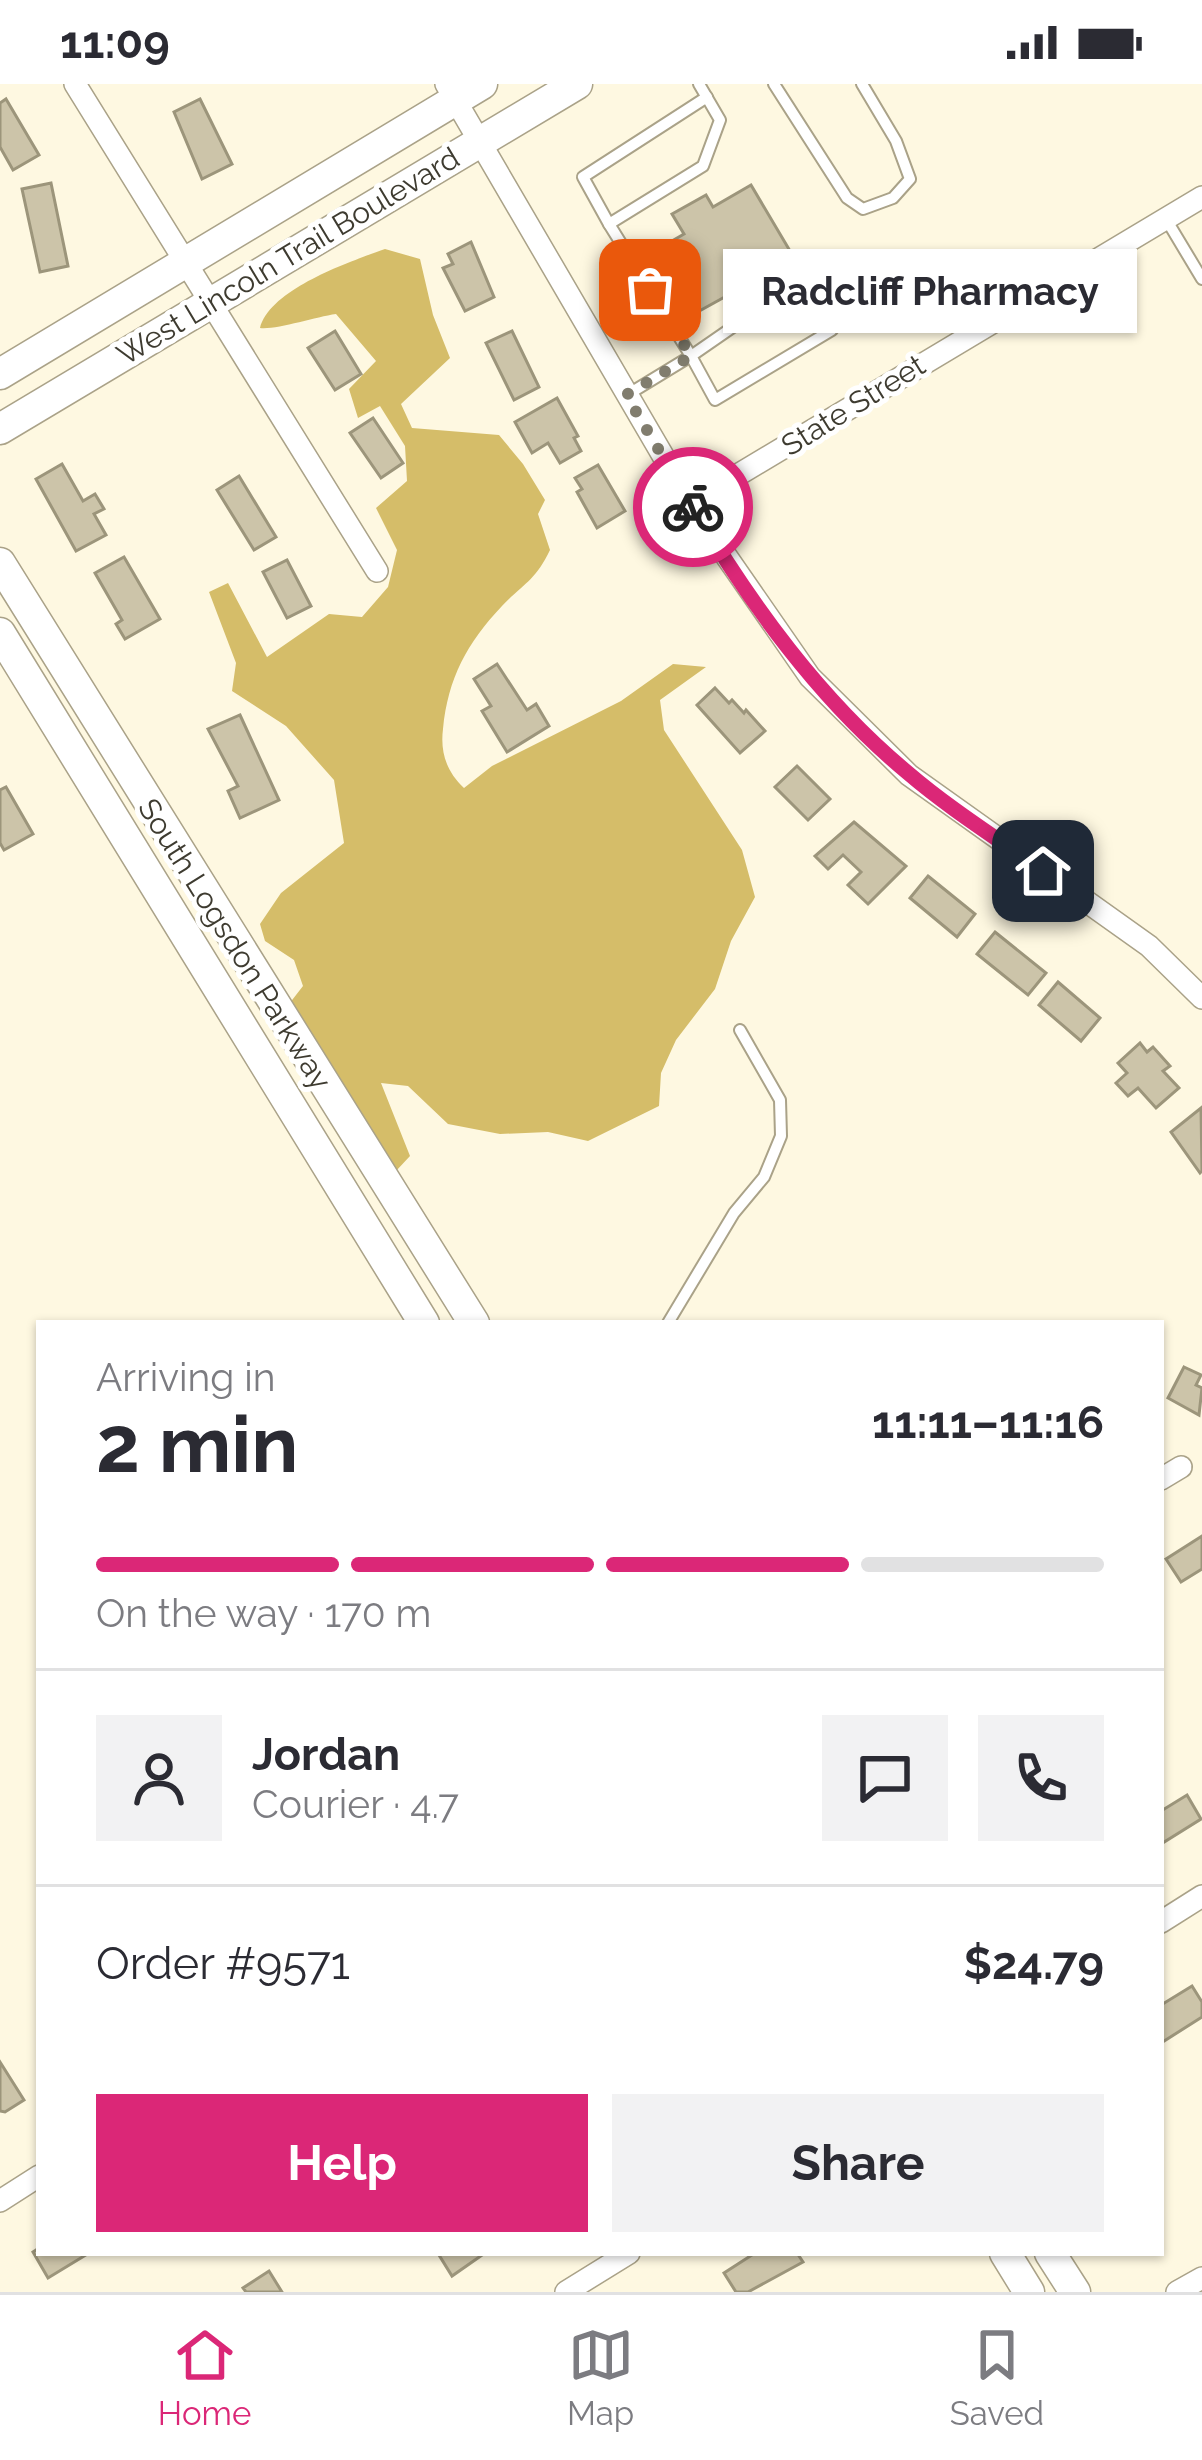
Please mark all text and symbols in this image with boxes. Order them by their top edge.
text: 11:09 [60,16,170,69]
street label: West Lincoln Trail Boulevard [111,140,465,372]
pin [599,239,701,341]
callout: Radcliff Pharmacy [722,248,1136,332]
icon: bag [617,257,683,323]
text: Radcliff Pharmacy [761,268,1099,314]
street label: State Street [775,347,931,463]
courier [633,447,753,567]
icon: bike [660,474,726,540]
street label: South Logsdon Parkway [131,792,339,1096]
pin [992,820,1094,922]
icon: home [1010,838,1076,904]
text: Arriving in [96,1354,276,1400]
text: 11:11–11:16 [872,1396,1104,1449]
text: 2 min [96,1399,298,1490]
text: On the way · 170 m [96,1590,431,1636]
button: person [96,1715,222,1841]
button: chat [822,1715,948,1841]
button: phone [978,1715,1104,1841]
text: Jordan [252,1728,400,1781]
text: Courier · 4.7 [252,1781,459,1827]
text: Order #9571 [96,1937,350,1990]
text: $24.79 [963,1937,1104,1990]
button: Help [96,2094,588,2232]
button: Share [612,2094,1104,2232]
tab: Home [158,2322,251,2433]
tab: Map [567,2322,634,2433]
tab: Saved [950,2322,1044,2433]

